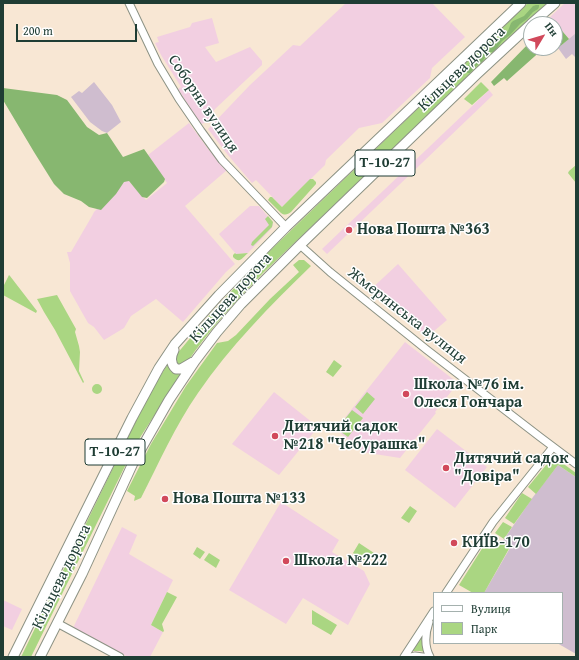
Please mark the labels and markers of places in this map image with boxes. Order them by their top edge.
place label: Нова Пошта №363 [357,220,490,240]
marker: Нова Пошта №363 [344,225,354,235]
place label: Школа №76 ім. Олеся Гончара [414,375,524,413]
marker: Школа №76 ім. Олеся Гончара [401,389,411,399]
place label: Дитячий садок №218 "Чебурашка" [283,417,425,455]
marker: Дитячий садок №218 "Чебурашка" [270,431,280,441]
place label: Дитячий садок "Довіра" [454,449,568,487]
marker: Дитячий садок "Довіра" [441,463,451,473]
place label: Нова Пошта №133 [173,489,306,509]
marker: Нова Пошта №133 [160,494,170,504]
place label: КИЇВ-170 [462,533,530,553]
marker: КИЇВ-170 [449,538,459,548]
place label: Школа №222 [294,551,387,571]
marker: Школа №222 [281,556,291,566]

